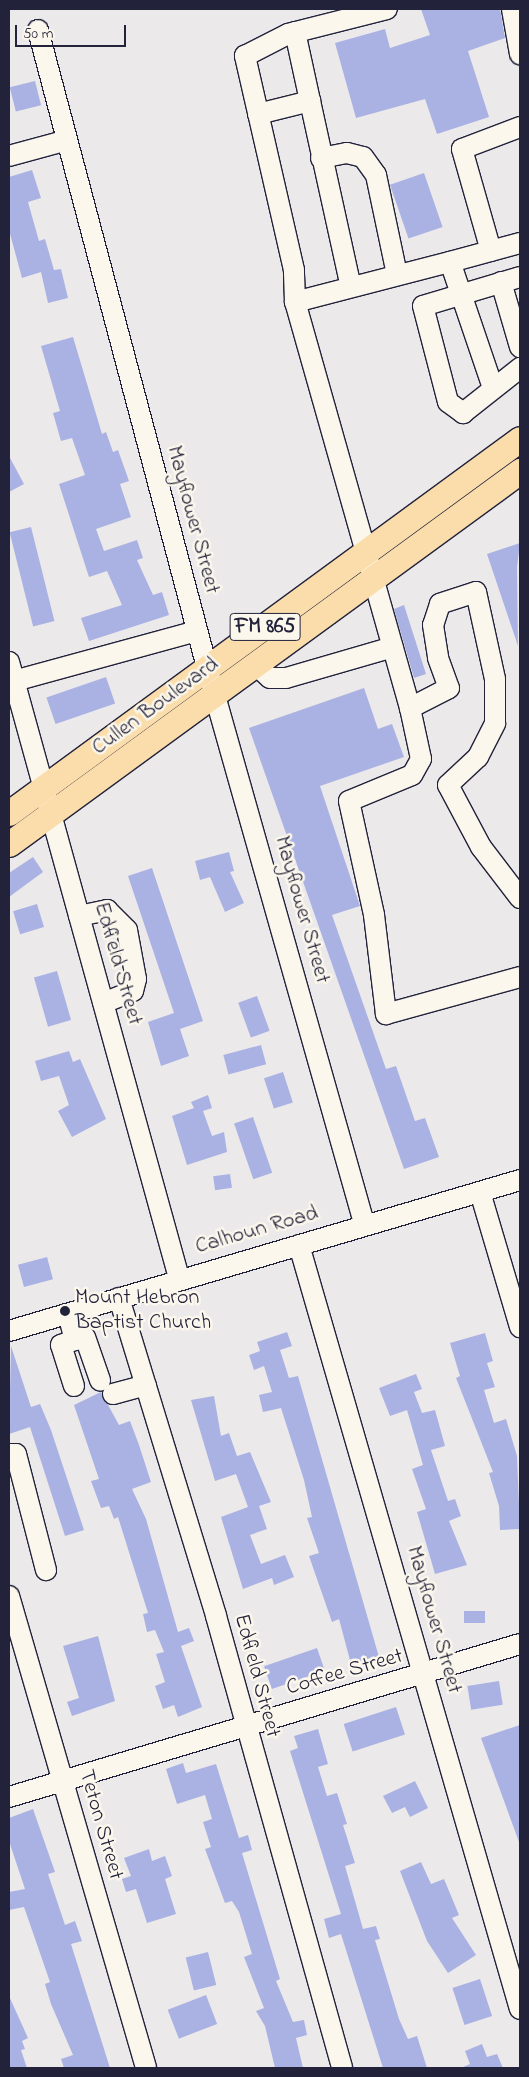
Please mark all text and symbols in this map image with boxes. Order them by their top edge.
scale bar [18,15,129,47]
text: 50 m [23,23,53,45]
street label: Mayflower Street [160,443,224,597]
road number: FM 865 [229,608,301,646]
street label: Cullen Boulevard [88,652,224,762]
street label: Mayflower Street [267,833,335,987]
street label: Edfield Street [87,899,147,1029]
street label: Calhoun Road [193,1201,321,1261]
place label: Mount Hebron Baptist Church [75,1285,211,1336]
marker: Mount Hebron Baptist Church [59,1305,71,1317]
street label: Mayflower Street [399,1543,467,1697]
street label: Edfield Street [227,1611,285,1741]
street label: Coffee Street [284,1644,406,1702]
street label: Teton Street [72,1767,128,1883]

